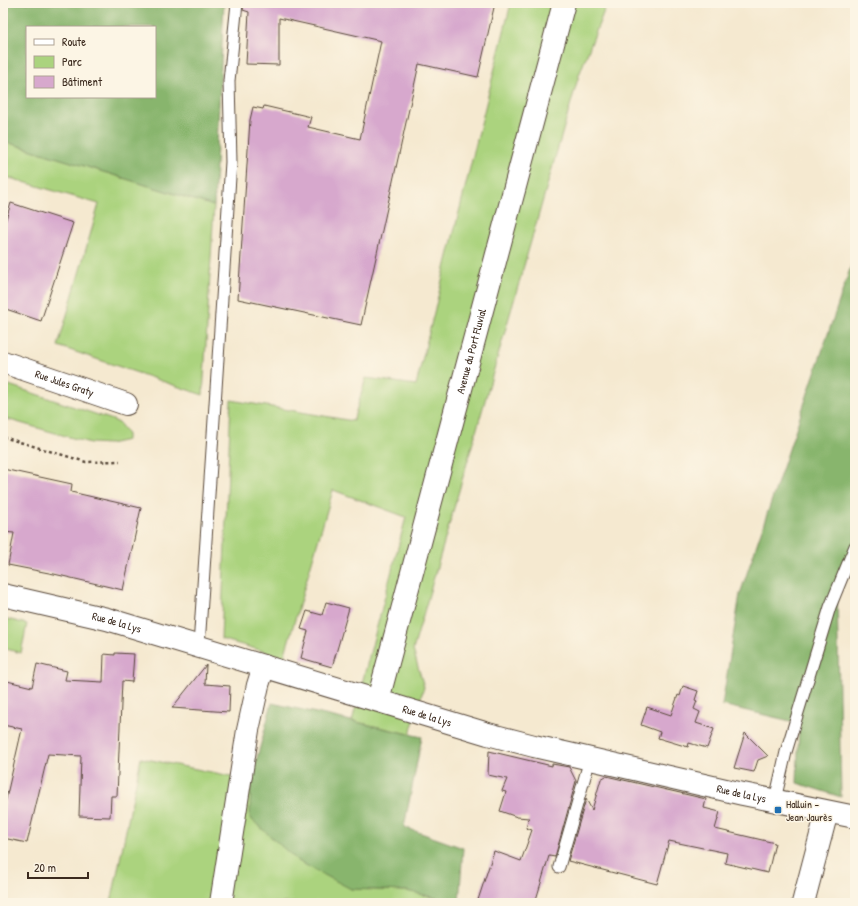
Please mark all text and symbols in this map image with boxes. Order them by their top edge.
legend [26,26,156,98]
text: Route [62,33,86,50]
text: Parc [62,53,82,70]
text: Bâtiment [62,73,103,90]
street label: Avenue du Port Fluvial [453,307,489,395]
street label: Rue Jules Graty [33,366,96,400]
street label: Rue de la Lys [91,609,143,636]
street label: Rue de la Lys [401,702,453,730]
street label: Rue de la Lys [715,781,767,806]
place label: Halluin – Jean Jaurès [786,797,832,824]
marker: Halluin – Jean Jaurès [773,805,783,815]
scale bar [28,854,88,880]
text: 20 m [34,859,56,876]

